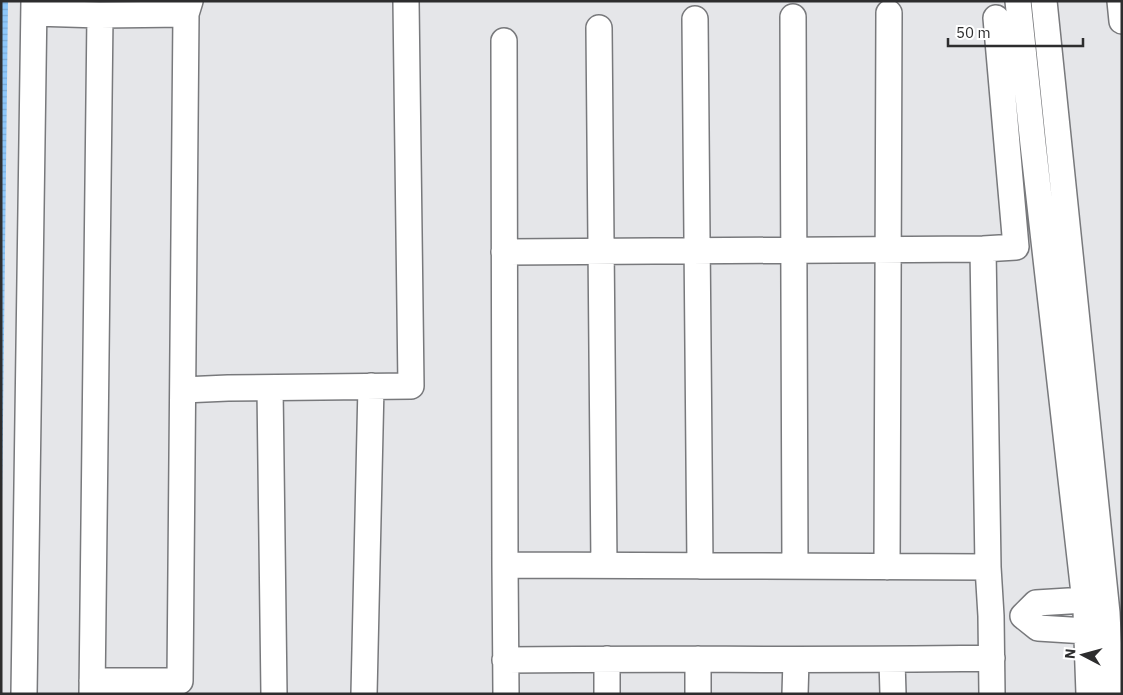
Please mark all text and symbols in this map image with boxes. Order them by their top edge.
scale bar [948,15,1083,47]
text: 50 m [956,23,991,42]
north arrow [1058,630,1108,680]
text: N [1061,648,1080,660]

